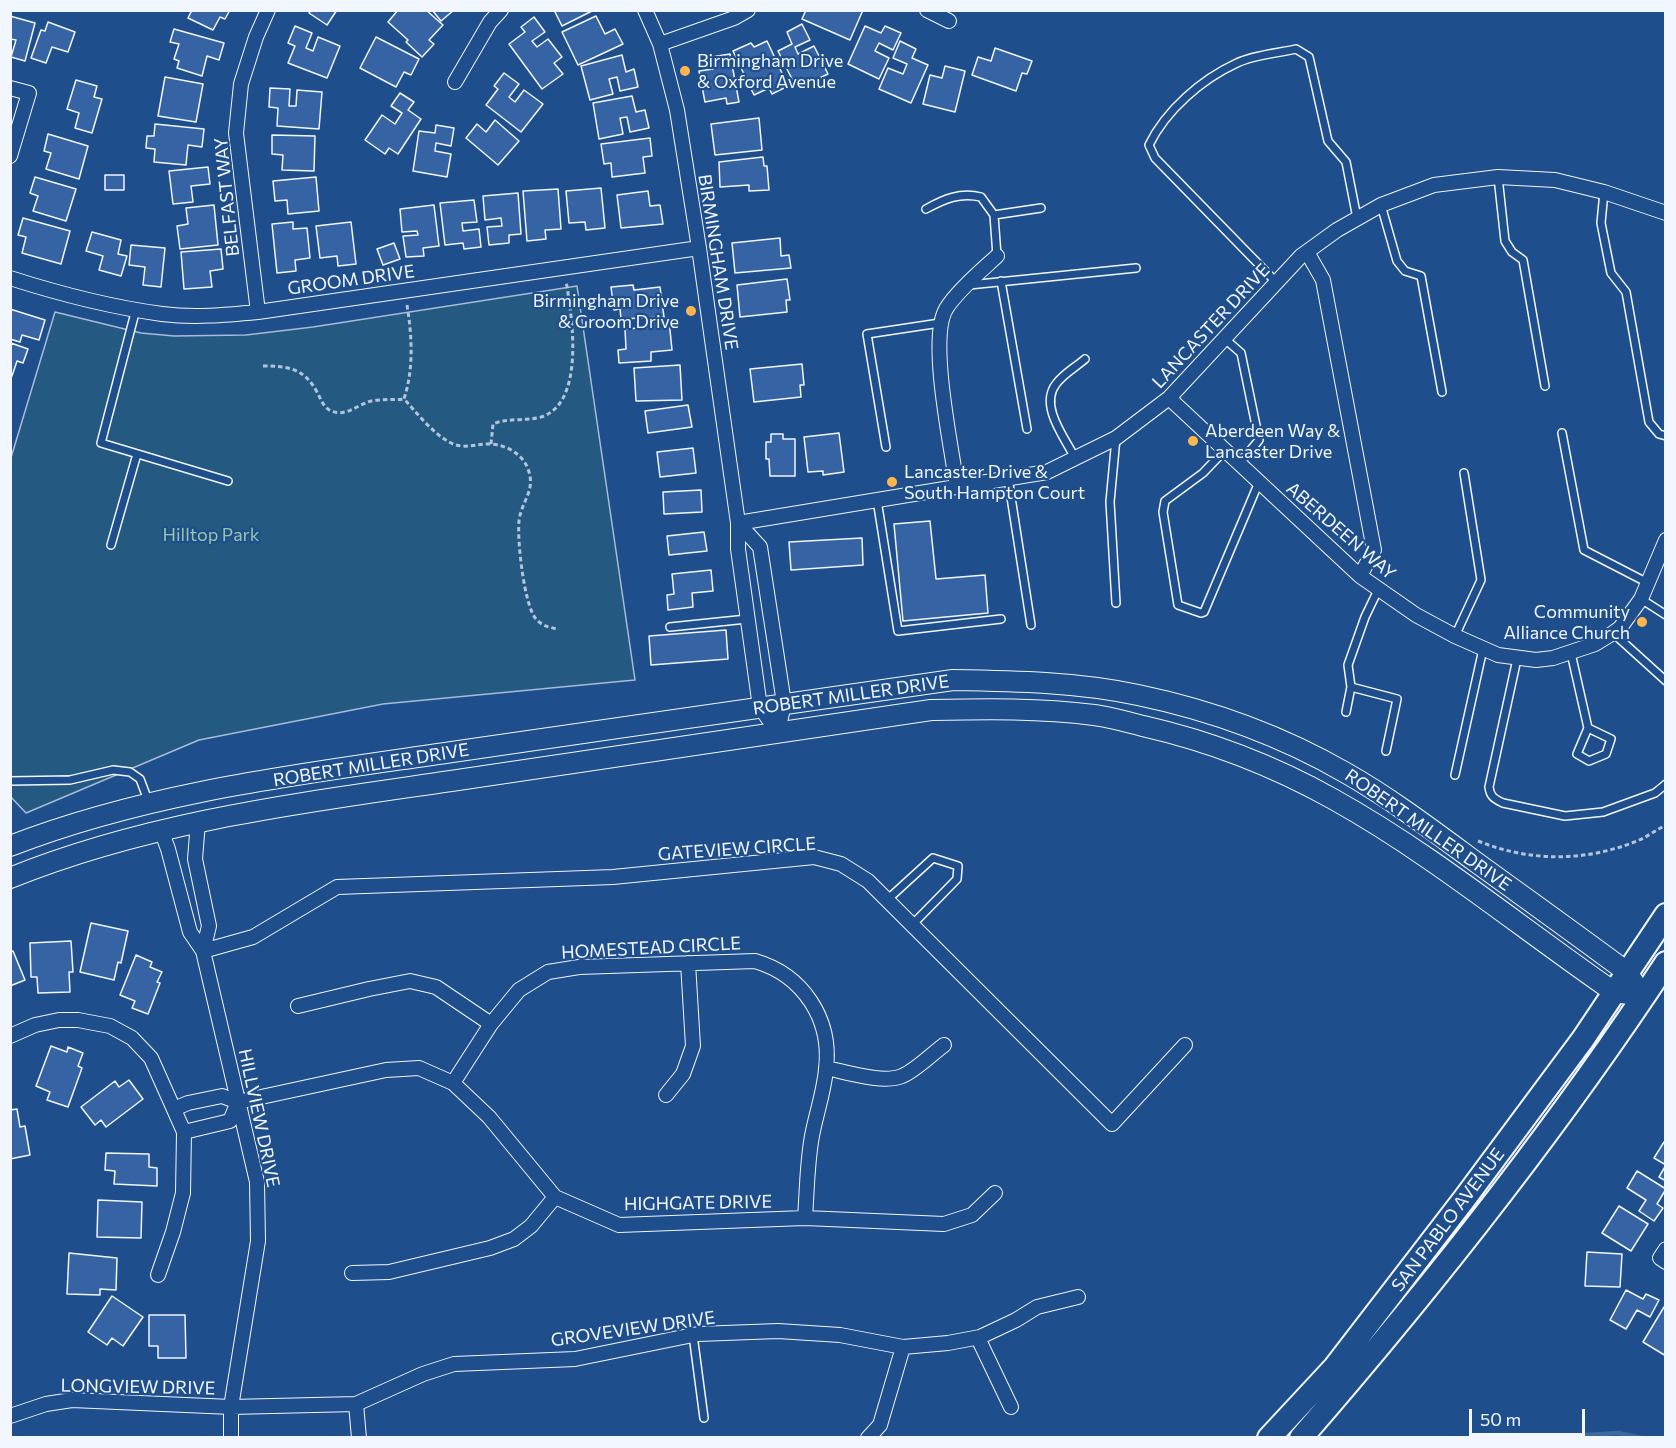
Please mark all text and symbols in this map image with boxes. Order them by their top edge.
place label: Birmingham Drive & Oxford Avenue [697,50,843,92]
marker: Birmingham Drive & Oxford Avenue [678,64,692,78]
street label: BELFAST WAY [210,136,244,258]
street label: BIRMINGHAM DRIVE [693,173,743,351]
street label: LANCASTER DRIVE [1148,259,1274,393]
street label: GROOM DRIVE [286,260,416,300]
place label: Birmingham Drive & Groom Drive [533,290,679,332]
marker: Birmingham Drive & Groom Drive [684,304,698,318]
place label: Aberdeen Way & Lancaster Drive [1205,420,1340,462]
marker: Aberdeen Way & Lancaster Drive [1186,434,1200,448]
place label: Lancaster Drive & South Hampton Court [904,461,1085,504]
marker: Lancaster Drive & South Hampton Court [885,475,899,489]
street label: ABERDEEN WAY [1282,478,1400,584]
park label: Hilltop Park [162,524,260,546]
place label: Community Alliance Church [1503,601,1630,644]
marker: Community Alliance Church [1635,615,1649,629]
street label: ROBERT MILLER DRIVE [751,671,951,719]
street label: ROBERT MILLER DRIVE [272,739,470,791]
street label: ROBERT MILLER DRIVE [1341,764,1515,896]
street label: GATEVIEW CIRCLE [657,833,817,865]
street label: HOMESTEAD CIRCLE [561,933,741,963]
street label: HILLVIEW DRIVE [234,1047,284,1189]
street label: SAN PABLO AVENUE [1387,1144,1509,1296]
street label: HIGHGATE DRIVE [624,1191,772,1215]
street label: GROVEVIEW DRIVE [550,1307,716,1351]
street label: LONGVIEW DRIVE [60,1375,216,1399]
scale bar [1472,1397,1588,1435]
text: 50 m [1480,1408,1521,1430]

